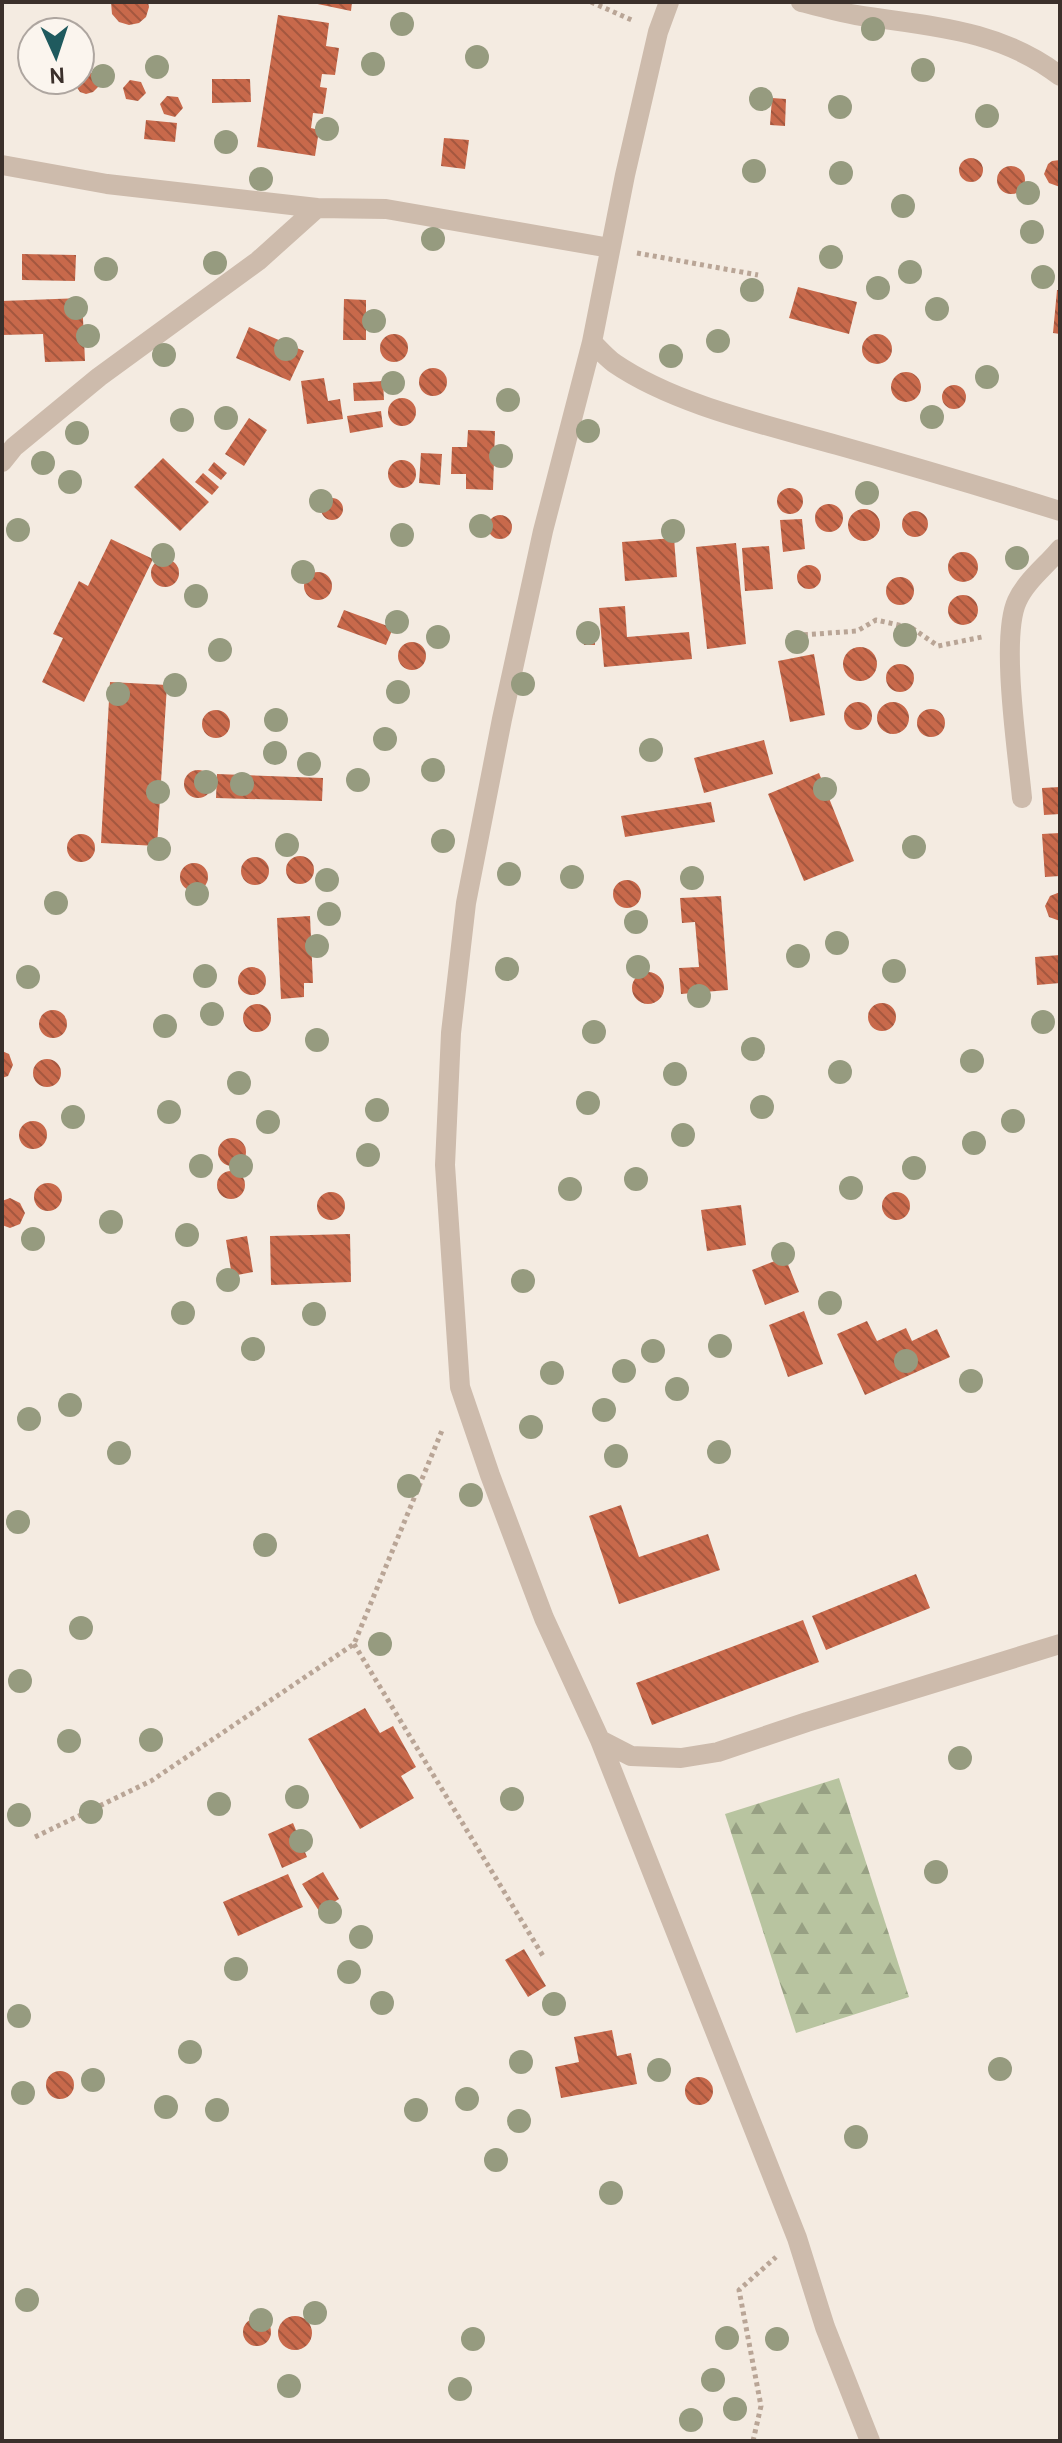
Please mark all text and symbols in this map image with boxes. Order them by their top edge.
north arrow [16,16,96,96]
text: N [49,62,65,89]

